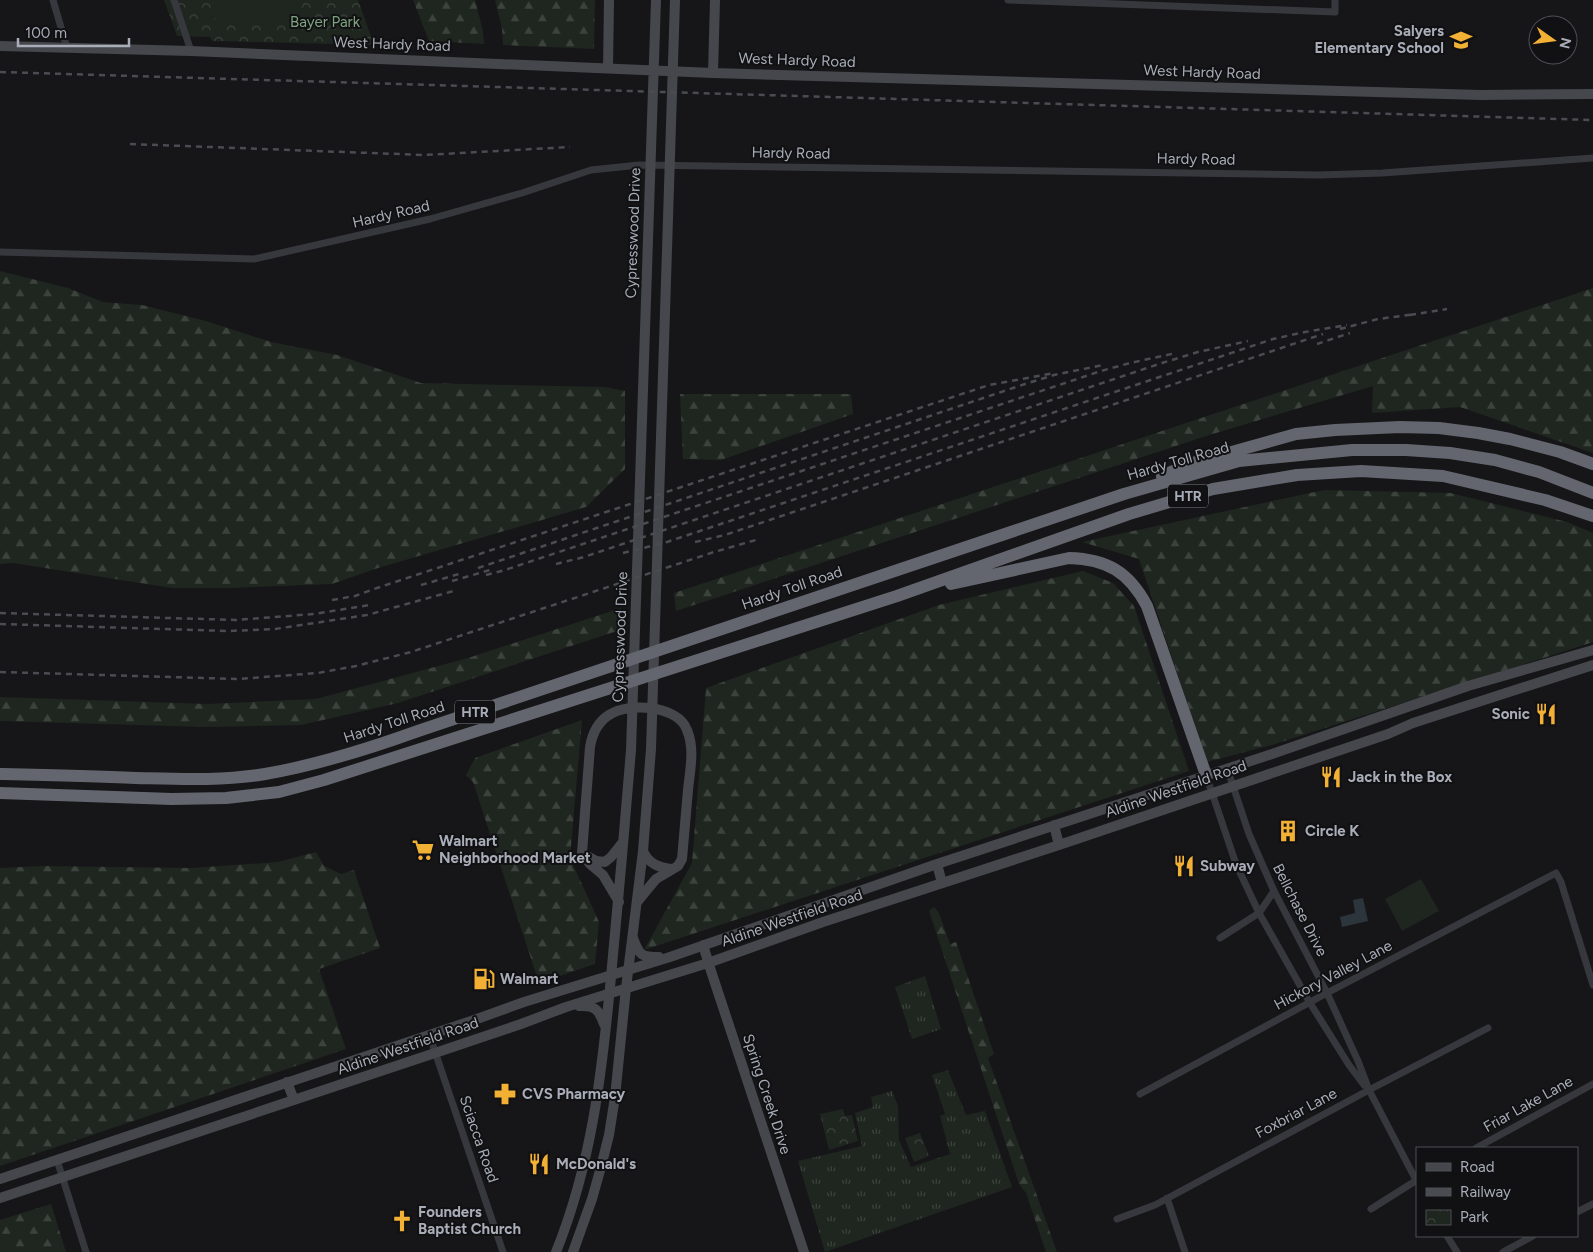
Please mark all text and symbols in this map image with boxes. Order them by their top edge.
park label: Bayer Park [290,13,361,31]
scale bar [18,15,129,47]
north arrow [1528,15,1578,65]
place label: Salyers Elementary School [1315,22,1444,57]
text: 100 m [25,24,67,42]
school or university icon: Salyers Elementary School [1448,27,1474,53]
street label: West Hardy Road [333,33,451,55]
text: N [1556,36,1575,50]
street label: West Hardy Road [738,49,856,71]
street label: West Hardy Road [1143,61,1261,83]
street label: Hardy Road [751,143,831,163]
street label: Hardy Road [1156,149,1236,169]
street label: Cypresswood Drive [622,167,644,299]
street label: Hardy Road [351,196,431,232]
street label: Hardy Toll Road [1125,438,1231,484]
road number: HTR [1168,484,1208,508]
street label: Hardy Toll Road [739,562,845,614]
street label: Cypresswood Drive [609,571,631,703]
street label: Hardy Toll Road [341,697,447,747]
road number: HTR [455,700,495,724]
restaurant icon: Sonic [1533,701,1559,727]
place label: Sonic [1492,705,1530,723]
street label: Aldine Westfield Road [1103,756,1249,822]
restaurant icon: Jack in the Box [1318,764,1344,790]
place label: Jack in the Box [1348,768,1452,786]
building icon: Circle K [1275,818,1301,844]
place label: Circle K [1305,822,1359,840]
place label: Walmart Neighborhood Market [439,832,591,867]
supermarket icon: Walmart Neighborhood Market [410,837,436,863]
restaurant icon: Subway [1171,853,1197,879]
place label: Subway [1200,857,1255,875]
street label: Bellchase Drive [1269,861,1331,959]
street label: Aldine Westfield Road [719,885,865,951]
street label: Hickory Valley Lane [1271,936,1395,1014]
fuel station icon: Walmart [471,966,497,992]
place label: Walmart [500,970,559,988]
street label: Aldine Westfield Road [335,1013,481,1079]
street label: Spring Creek Drive [739,1032,795,1156]
street label: Friar Lake Lane [1480,1072,1576,1136]
pharmacy icon: CVS Pharmacy [492,1081,518,1107]
street label: Foxbriar Lane [1252,1084,1340,1142]
place label: CVS Pharmacy [522,1085,626,1103]
street label: Sciacca Road [456,1093,502,1185]
legend [1416,1147,1578,1237]
restaurant icon: McDonald's [526,1151,552,1177]
place label: McDonald's [556,1155,636,1173]
text: Road [1460,1158,1495,1176]
text: Railway [1460,1183,1511,1201]
place label: Founders Baptist Church [418,1203,521,1238]
church icon: Founders Baptist Church [389,1208,415,1234]
text: Park [1460,1208,1489,1226]

